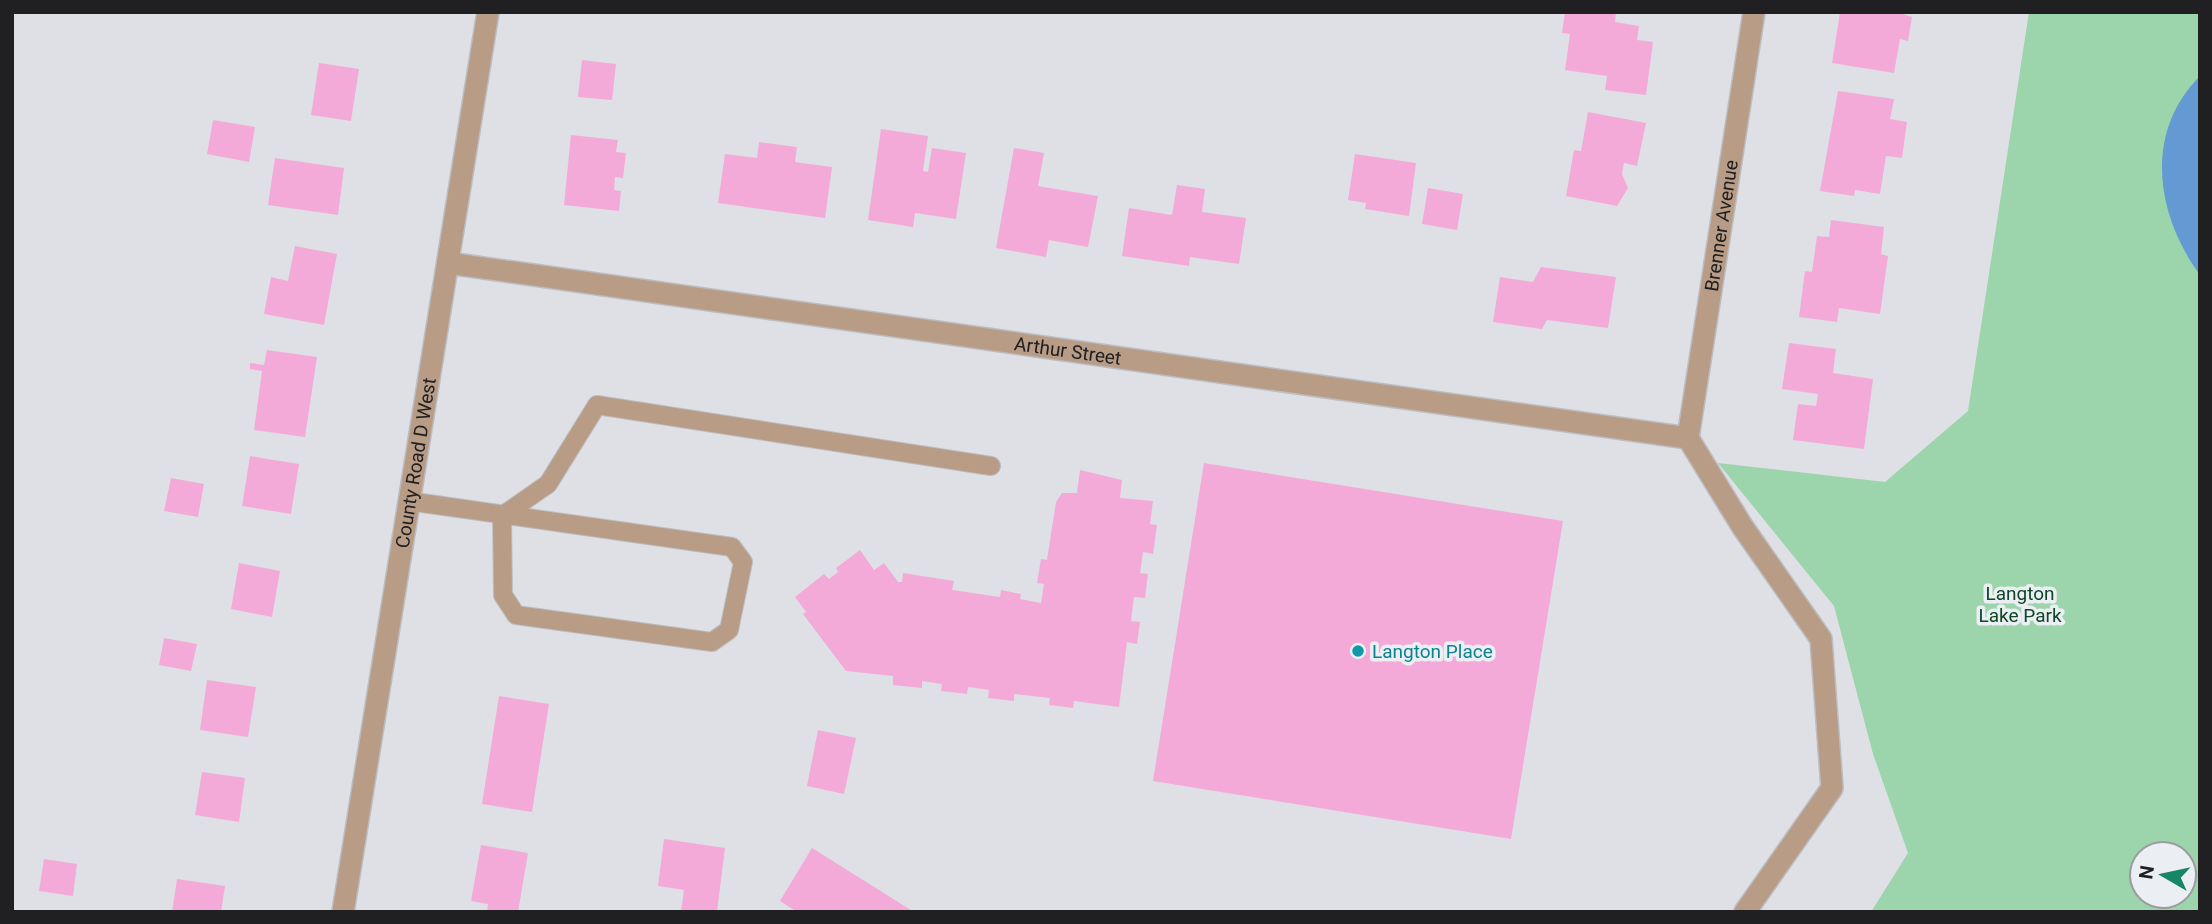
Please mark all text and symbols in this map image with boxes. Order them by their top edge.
street label: Brenner Avenue [1700,158,1743,293]
street label: Arthur Street [1013,332,1123,370]
street label: County Road D West [391,376,441,550]
park label: Langton Lake Park [1978,582,2062,627]
place label: Langton Place [1372,640,1493,663]
marker: Langton Place [1350,643,1366,659]
north arrow [2128,840,2198,910]
text: N [2134,864,2159,881]

